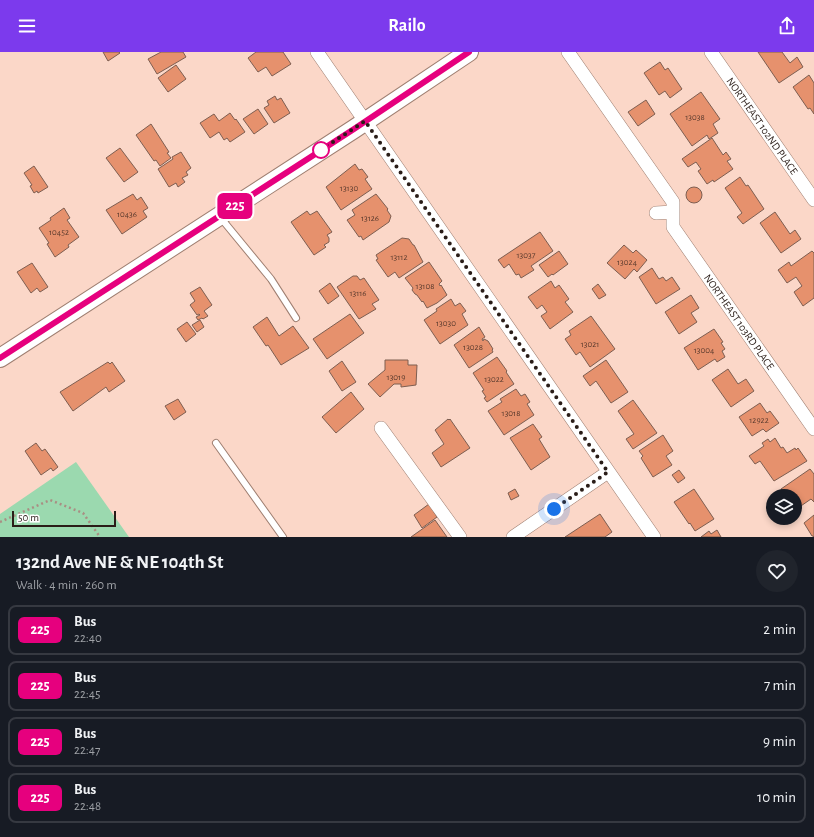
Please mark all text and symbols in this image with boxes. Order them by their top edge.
icon: menu [16,15,38,37]
icon: share [776,15,798,37]
text: Railo [388,17,426,35]
street label: NORTHEAST 102ND PLACE [724,76,800,177]
house number: 13038 [685,113,705,122]
unlabelled marker [312,141,330,159]
house number: 13130 [340,184,358,193]
line badge: 225 [212,193,258,219]
text: 225 [225,199,245,213]
house number: 10436 [117,210,137,219]
house number: 13126 [361,214,379,223]
house number: 10452 [49,228,69,237]
house number: 13037 [516,251,536,260]
house number: 13112 [390,253,408,262]
house number: 13024 [617,258,638,267]
street label: NORTHEAST 103RD PLACE [702,272,776,372]
house number: 13108 [416,282,434,291]
house number: 13116 [349,289,367,298]
house number: 13030 [436,319,456,328]
house number: 13021 [581,340,599,349]
house number: 13028 [463,343,483,352]
house number: 13004 [694,346,715,355]
house number: 13019 [387,373,405,382]
house number: 13022 [484,375,504,384]
house number: 13018 [502,409,520,418]
house number: 12922 [749,416,769,425]
map controls [766,489,802,525]
button: layers [766,489,802,525]
your location [544,499,564,519]
scale bar [12,509,116,528]
text: 50 m [18,512,39,523]
button: heart [756,550,798,592]
text: 132nd Ave NE & NE 104th St [16,553,223,572]
text: Walk · 4 min · 260 m [16,579,117,592]
text: Bus [74,614,96,629]
text: 2 min [763,622,796,637]
text: 225 [30,623,50,637]
text: 22:40 [74,632,102,645]
text: Bus [74,670,96,685]
text: 7 min [764,678,796,693]
text: 225 [30,679,50,693]
text: 22:45 [74,688,101,701]
text: Bus [74,726,96,741]
text: 9 min [763,734,796,749]
text: 225 [30,735,50,749]
text: 22:47 [74,744,100,757]
text: Bus [74,782,96,797]
text: 10 min [757,790,796,805]
text: 225 [30,791,50,805]
text: 22:48 [74,800,101,813]

